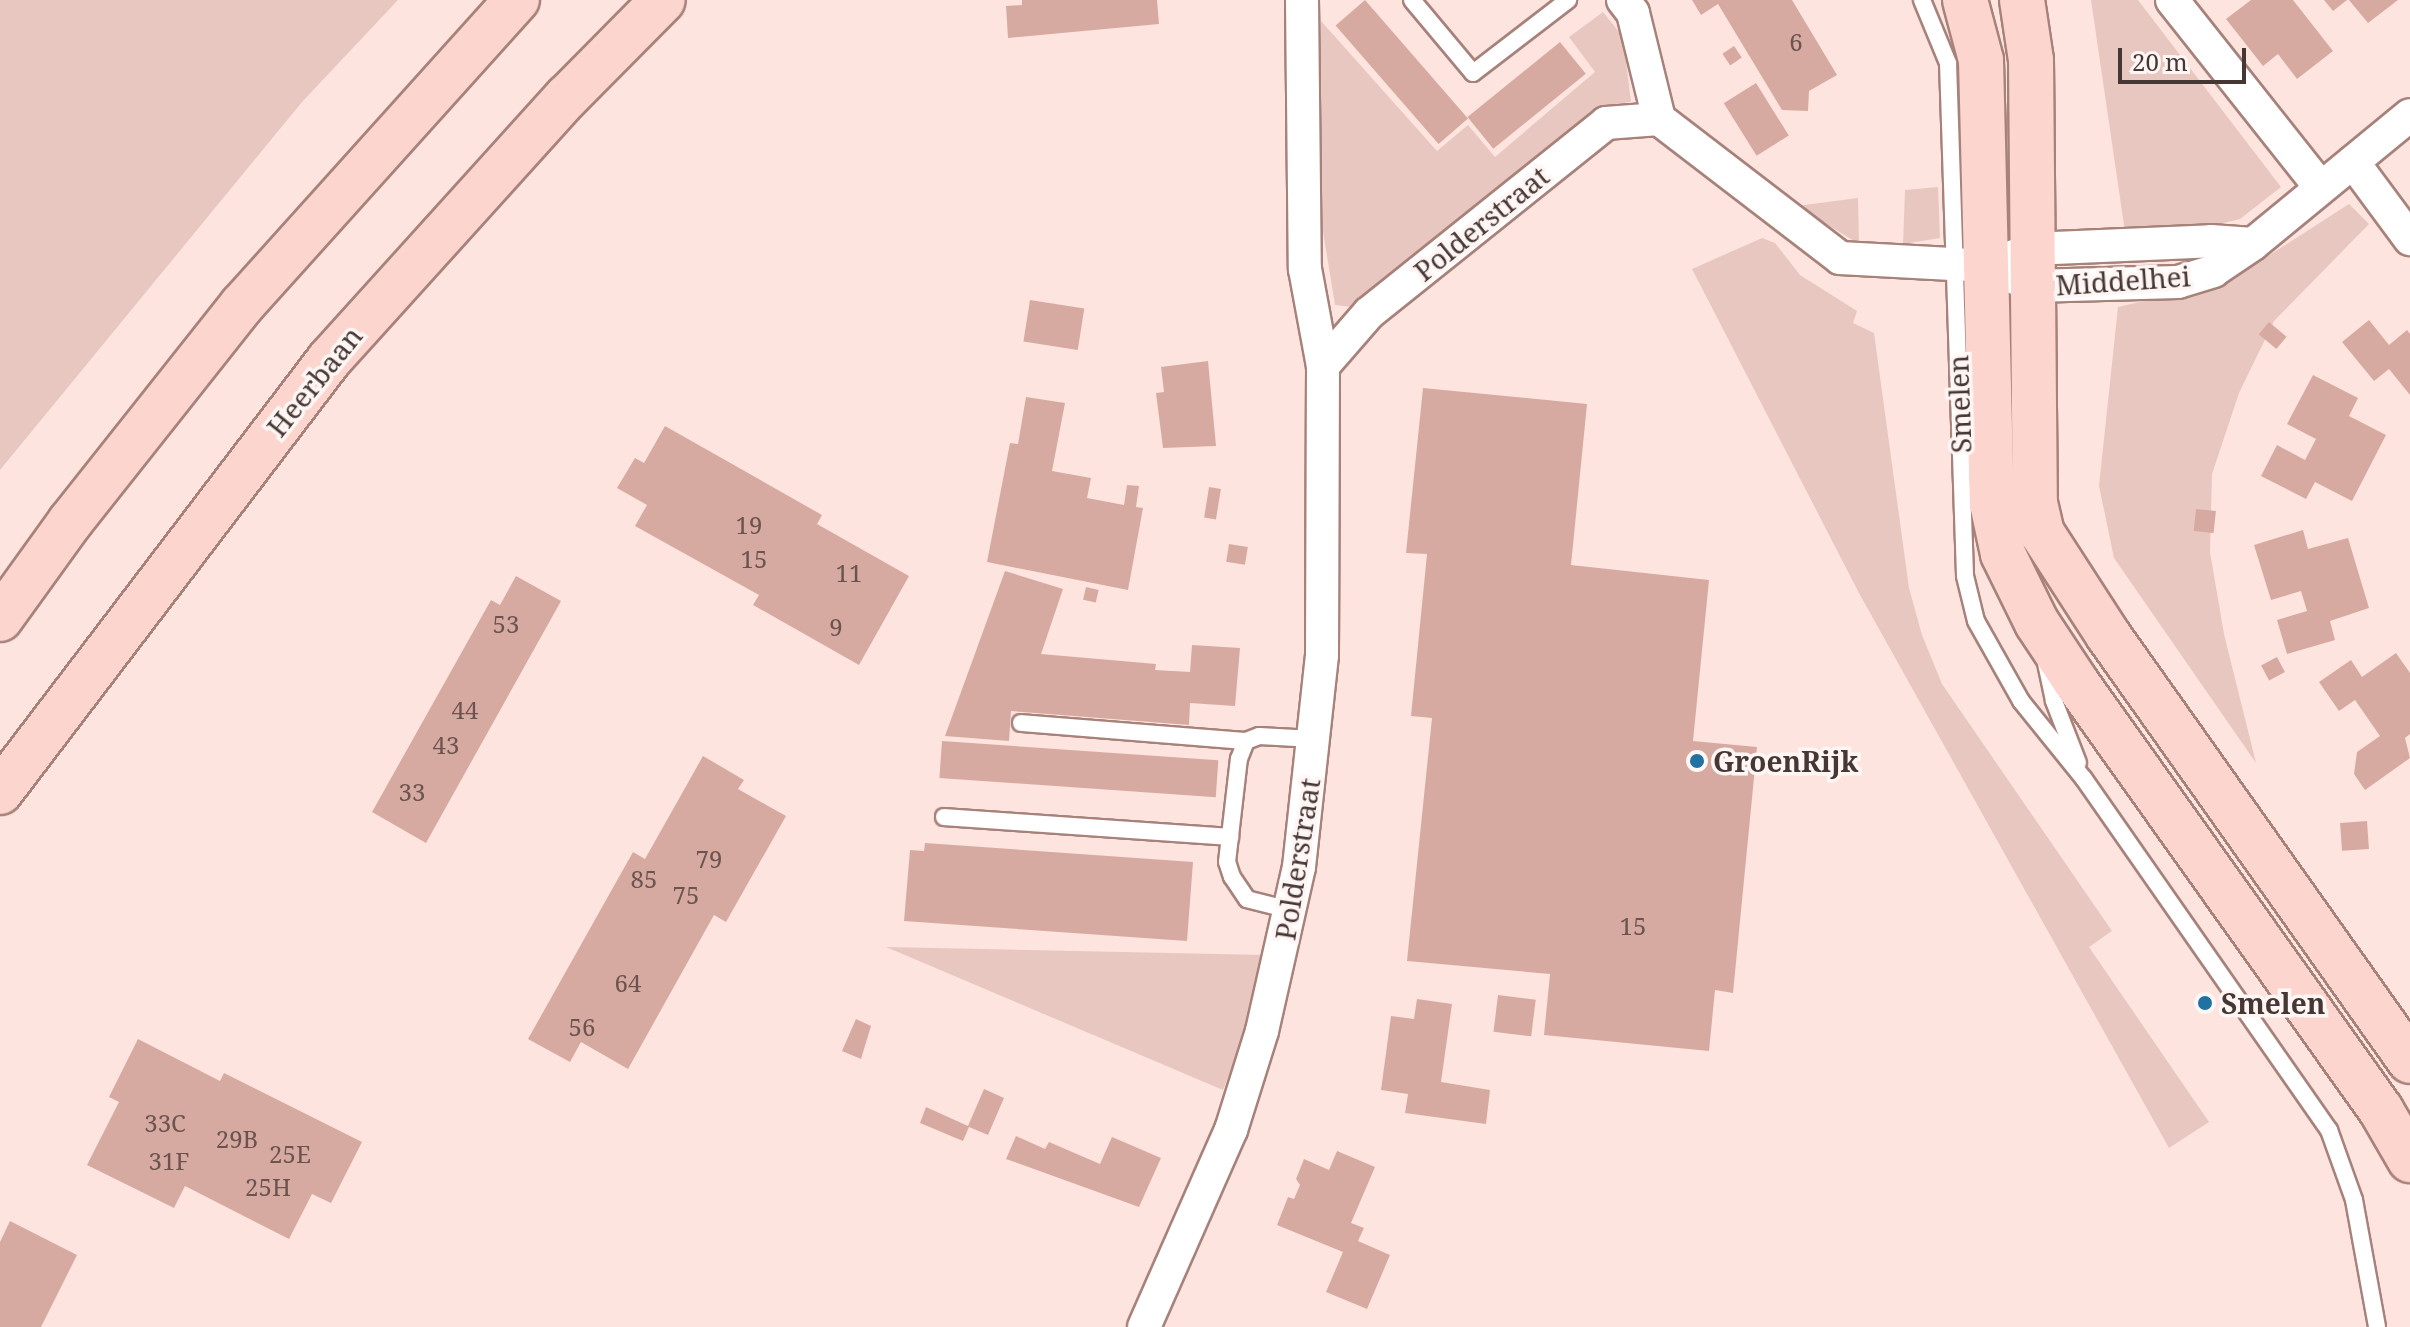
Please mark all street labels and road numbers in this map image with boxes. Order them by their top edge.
street label: Polderstraat [1407,158,1555,288]
street label: Middelhei [2054,259,2192,301]
street label: Heerbaan [259,319,369,443]
street label: Smelen [1940,354,1978,454]
street label: Polderstraat [1268,776,1326,942]

